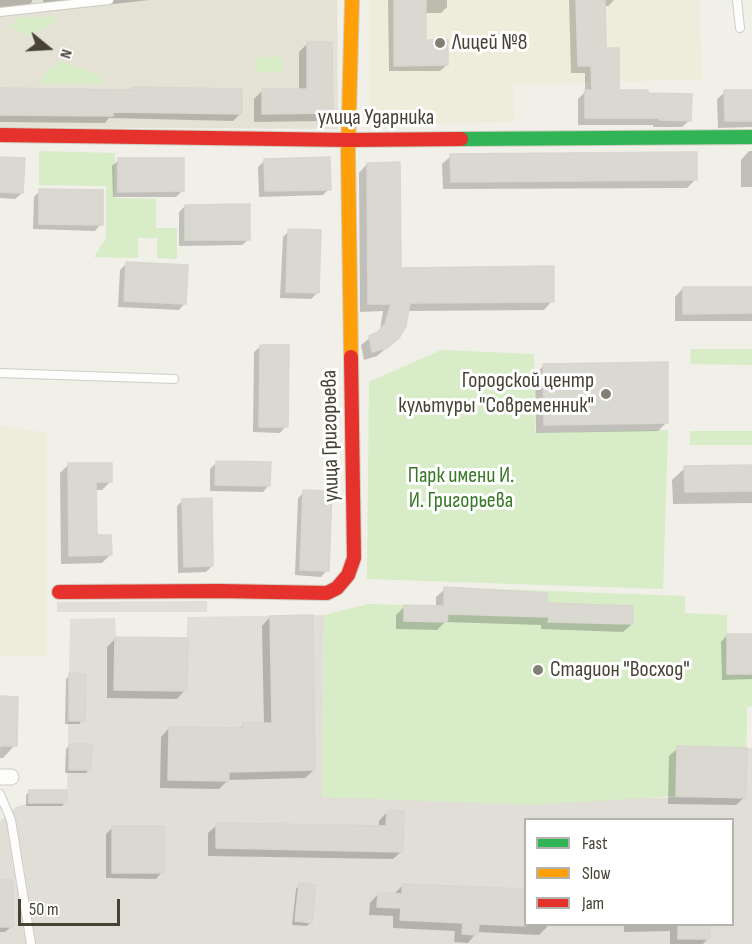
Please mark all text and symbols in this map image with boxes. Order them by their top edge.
north arrow [18,18,78,78]
place label: Лицей №8 [452,30,527,56]
marker: Лицей №8 [433,36,447,50]
text: N [55,47,76,61]
street label: улица Ударника [318,105,434,131]
place label: Городской центр культуры "Современник" [398,368,594,420]
street label: улица Григорьева [317,370,345,502]
marker: Городской центр культуры "Современник" [599,387,613,401]
park label: Парк имени И. И. Григорьева [408,463,514,514]
place label: Стадион "Восход" [550,657,690,683]
marker: Стадион "Восход" [531,663,545,677]
legend [524,818,734,926]
text: Fast [582,833,607,854]
text: Slow [582,863,611,884]
scale bar [21,887,123,925]
text: Jam [582,893,604,914]
text: 50 m [29,899,59,920]

